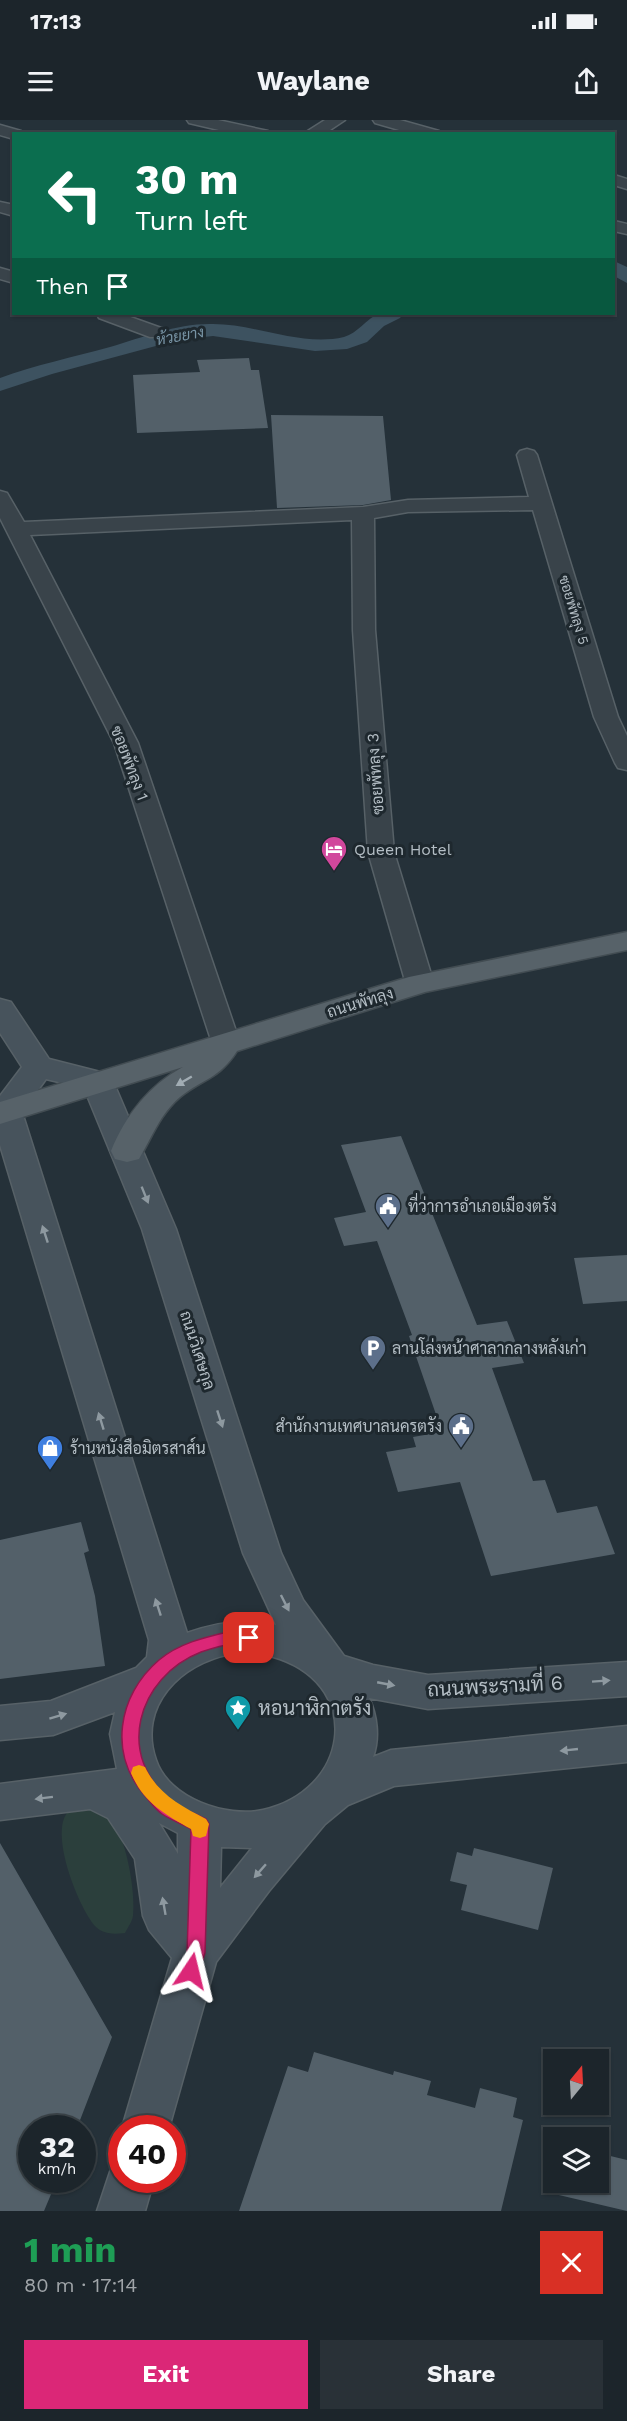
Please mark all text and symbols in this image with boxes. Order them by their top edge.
text: 17:13 [30,9,82,34]
icon: menu [24,65,57,98]
text: Waylane [257,65,370,97]
icon: share [570,65,603,98]
text: 30 m [135,155,239,204]
icon: left [36,156,114,234]
text: Turn left [135,205,247,237]
icon: arrive [101,270,134,303]
text: Then [36,274,89,299]
water label: ห้วยยาง [154,322,206,349]
street label: ซอยพัทลุง 5 [554,573,592,647]
street label: ซอยพัทลุง 1 [105,723,153,804]
street label: ซอยพัทลุง 3 [362,732,390,815]
hotel icon: Queen Hotel [319,834,349,872]
place label: Queen Hotel [354,840,452,859]
street label: ถนนพัทลุง [324,982,396,1023]
one-way arrow [175,1076,192,1086]
one-way arrow [140,1186,150,1204]
public building icon: ที่ว่าการอำเภอเมืองตรัง [373,1191,403,1229]
place label: ที่ว่าการอำเภอเมืองตรัง [408,1192,557,1216]
one-way arrow [39,1225,49,1243]
street label: ถนนวิเศษกุล [174,1308,219,1393]
parking icon: ลานโล่งหน้าศาลากลางหลังเก่า [358,1333,388,1371]
place label: ลานโล่งหน้าศาลากลางหลังเก่า [392,1337,587,1358]
one-way arrow [216,1411,225,1429]
public building icon: สำนักงานเทศบาลนครตรัง [446,1411,476,1449]
one-way arrow [96,1412,105,1430]
place label: สำนักงานเทศบาลนครตรัง [276,1416,442,1436]
shop icon: ร้านหนังสือมิตรสาส์น [35,1433,65,1471]
place label: ร้านหนังสือมิตรสาส์น [70,1436,206,1458]
one-way arrow [280,1595,290,1612]
one-way arrow [152,1598,162,1616]
pin [223,1612,274,1663]
icon: arrive [232,1621,265,1654]
street label: ถนนพระรามที่ 6 [426,1665,563,1702]
one-way arrow [592,1676,611,1685]
one-way arrow [377,1680,396,1689]
place icon: หอนาฬิกาตรัง [223,1693,253,1731]
place label: หอนาฬิกาตรัง [258,1696,371,1720]
one-way arrow [49,1711,67,1720]
one-way arrow [559,1745,578,1755]
one-way arrow [34,1793,53,1803]
one-way arrow [253,1863,266,1879]
one-way arrow [159,1896,168,1915]
position arrow [159,1939,223,2003]
north arrow [543,2049,609,2115]
map controls [543,2049,609,2193]
speed limit sign: 40 [108,2115,186,2193]
button: layers [543,2127,609,2193]
text: 32 [39,2129,75,2164]
text: km/h [38,2160,76,2178]
text: 1 min [24,2229,116,2271]
button: close [540,2231,603,2294]
text: 80 m · 17:14 [24,2273,137,2297]
button: Exit [24,2340,308,2409]
button: Share [320,2340,603,2409]

